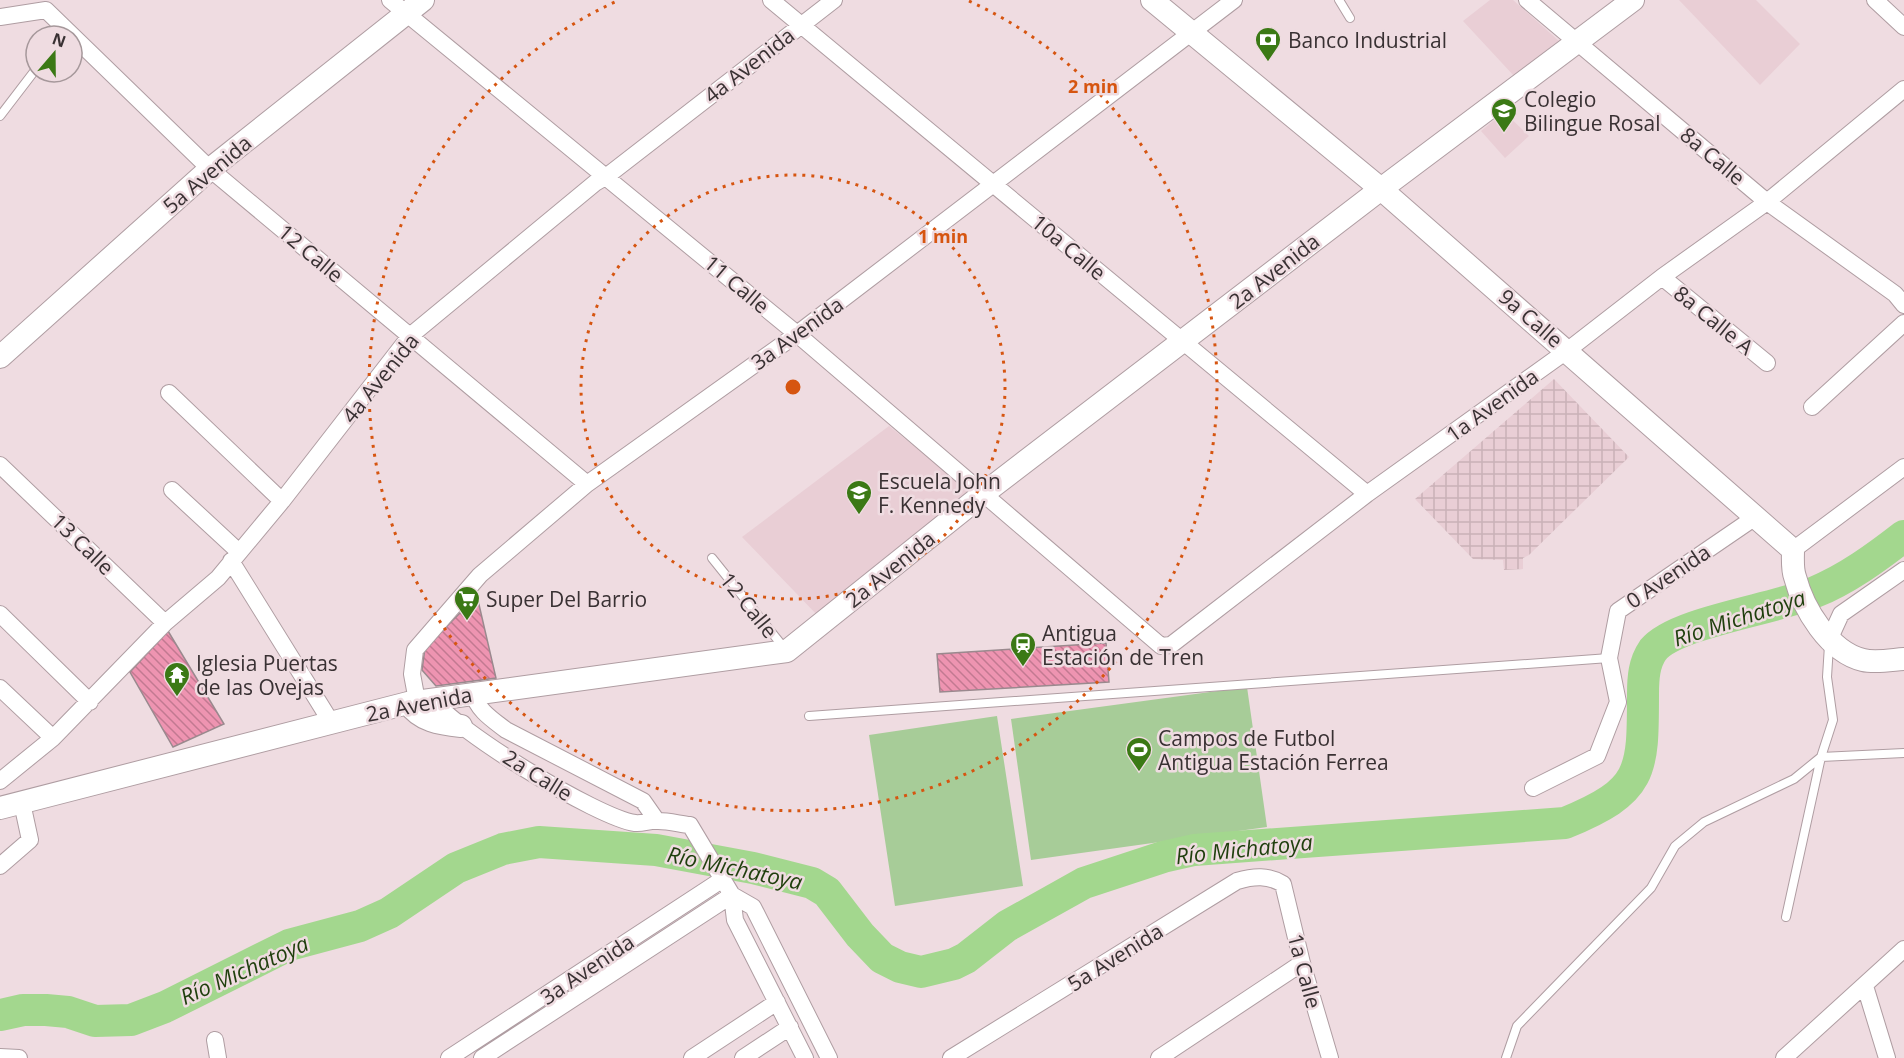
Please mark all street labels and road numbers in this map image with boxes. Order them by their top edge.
street label: 4a Avenida [698,21,800,109]
street label: 8a Calle [1675,121,1751,191]
street label: 5a Avenida [157,129,257,219]
street label: 10a Calle [1026,208,1112,286]
street label: 12 Calle [273,218,349,288]
street label: 2a Avenida [1223,227,1325,315]
street label: 11 Calle [699,249,775,319]
street label: 8a Calle A [1668,279,1760,361]
street label: 9a Calle [1493,282,1569,354]
street label: 3a Avenida [745,290,849,376]
street label: 4a Avenida [335,327,425,429]
street label: 1a Avenida [1440,362,1544,448]
street label: 13 Calle [46,507,120,581]
street label: 2a Avenida [839,524,941,614]
street label: 0 Avenida [1620,538,1716,614]
street label: 12 Calle [714,566,784,644]
street label: 2a Avenida [364,680,474,728]
street label: 2a Calle [498,743,578,807]
street label: 5a Avenida [1062,917,1168,997]
street label: 3a Avenida [535,927,639,1011]
street label: 1a Calle [1282,930,1328,1012]

